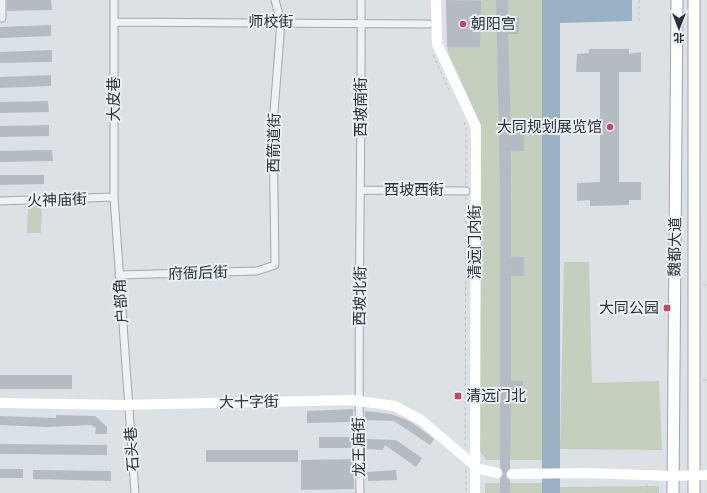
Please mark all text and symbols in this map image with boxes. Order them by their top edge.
north arrow [659,8,699,48]
street label: 师校街 [248,13,294,31]
place label: 朝阳宫 [471,15,516,33]
marker: 朝阳宫 [458,19,468,29]
text: 北 [674,31,685,44]
street label: 大皮巷 [105,76,123,122]
street label: 西坡南街 [352,77,370,137]
street label: 西箭道街 [264,113,284,173]
place label: 大同规划展览馆 [497,118,602,136]
marker: 大同规划展览馆 [605,122,615,132]
street label: 西坡西街 [384,181,444,199]
street label: 火神庙街 [27,190,87,210]
street label: 清远门内街 [466,204,484,280]
street label: 魏都大道 [665,217,685,277]
street label: 府衙后街 [168,263,228,283]
street label: 西坡北街 [350,266,370,326]
street label: 户部角 [110,278,132,324]
place label: 大同公园 [599,299,659,317]
marker: 大同公园 [662,303,672,313]
place label: 清远门北 [466,387,526,405]
marker: 清远门北 [453,391,463,401]
street label: 大十字街 [219,392,279,412]
street label: 龙王庙街 [349,417,369,477]
street label: 石头巷 [121,426,143,472]

